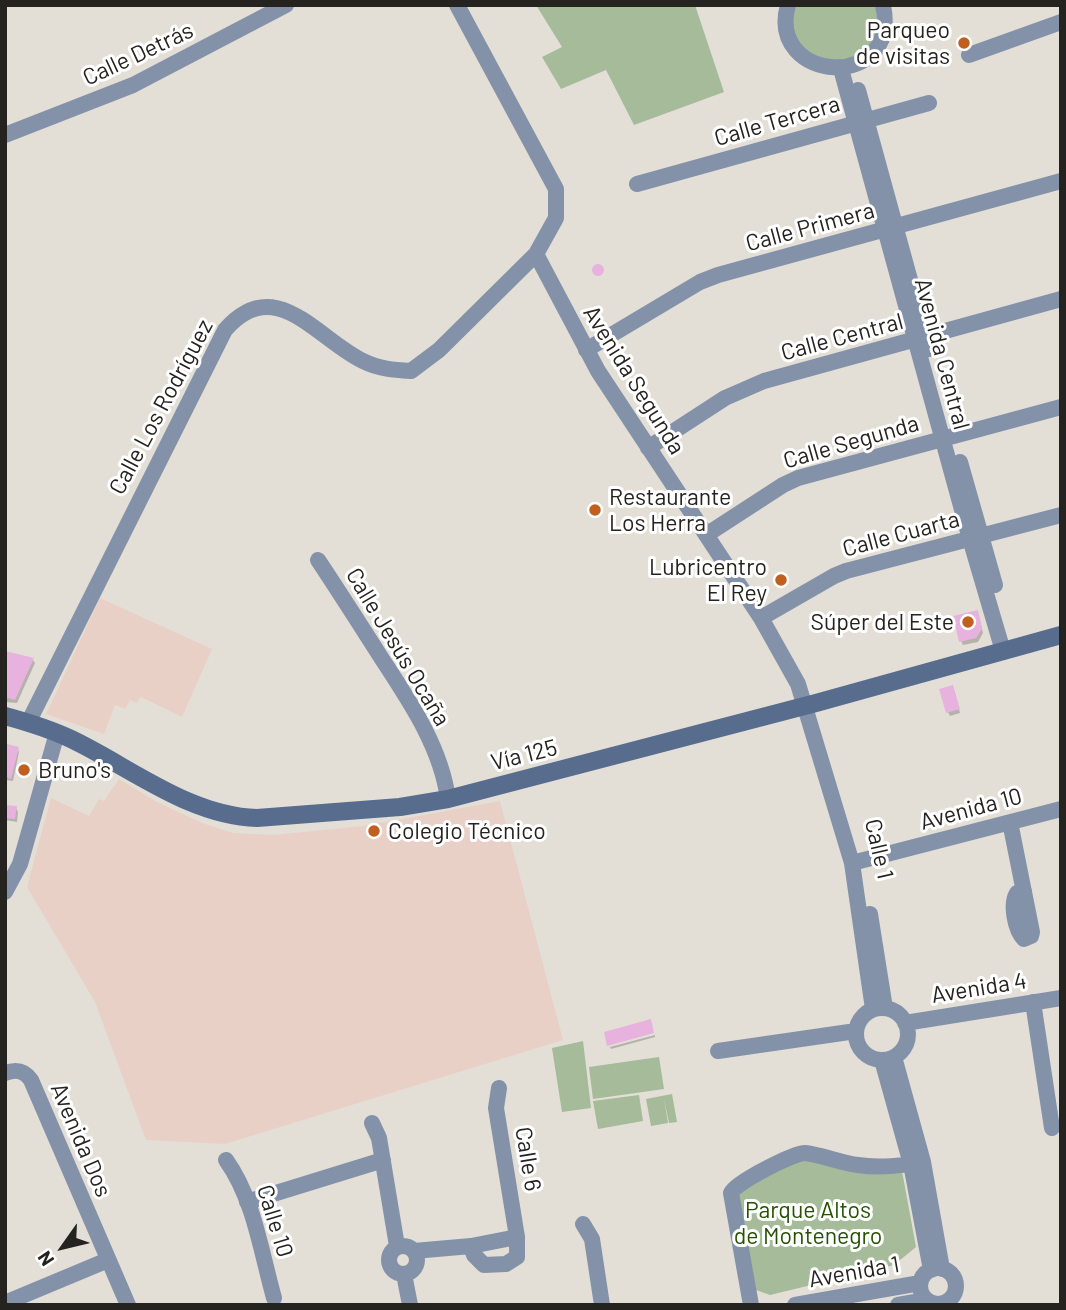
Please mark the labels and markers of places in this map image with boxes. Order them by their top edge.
place label: Parqueo de visitas [856,16,950,70]
marker: Parqueo de visitas [956,35,972,51]
place label: Restaurante Los Herra [609,483,731,537]
marker: Restaurante Los Herra [587,502,603,518]
place label: Lubricentro El Rey [649,553,767,607]
marker: Lubricentro El Rey [773,572,789,588]
place label: Súper del Este [810,608,954,636]
marker: Súper del Este [960,614,976,630]
place label: Bruno's [38,756,111,784]
marker: Bruno's [16,762,32,778]
place label: Colegio Técnico [388,817,546,845]
marker: Colegio Técnico [366,823,382,839]

